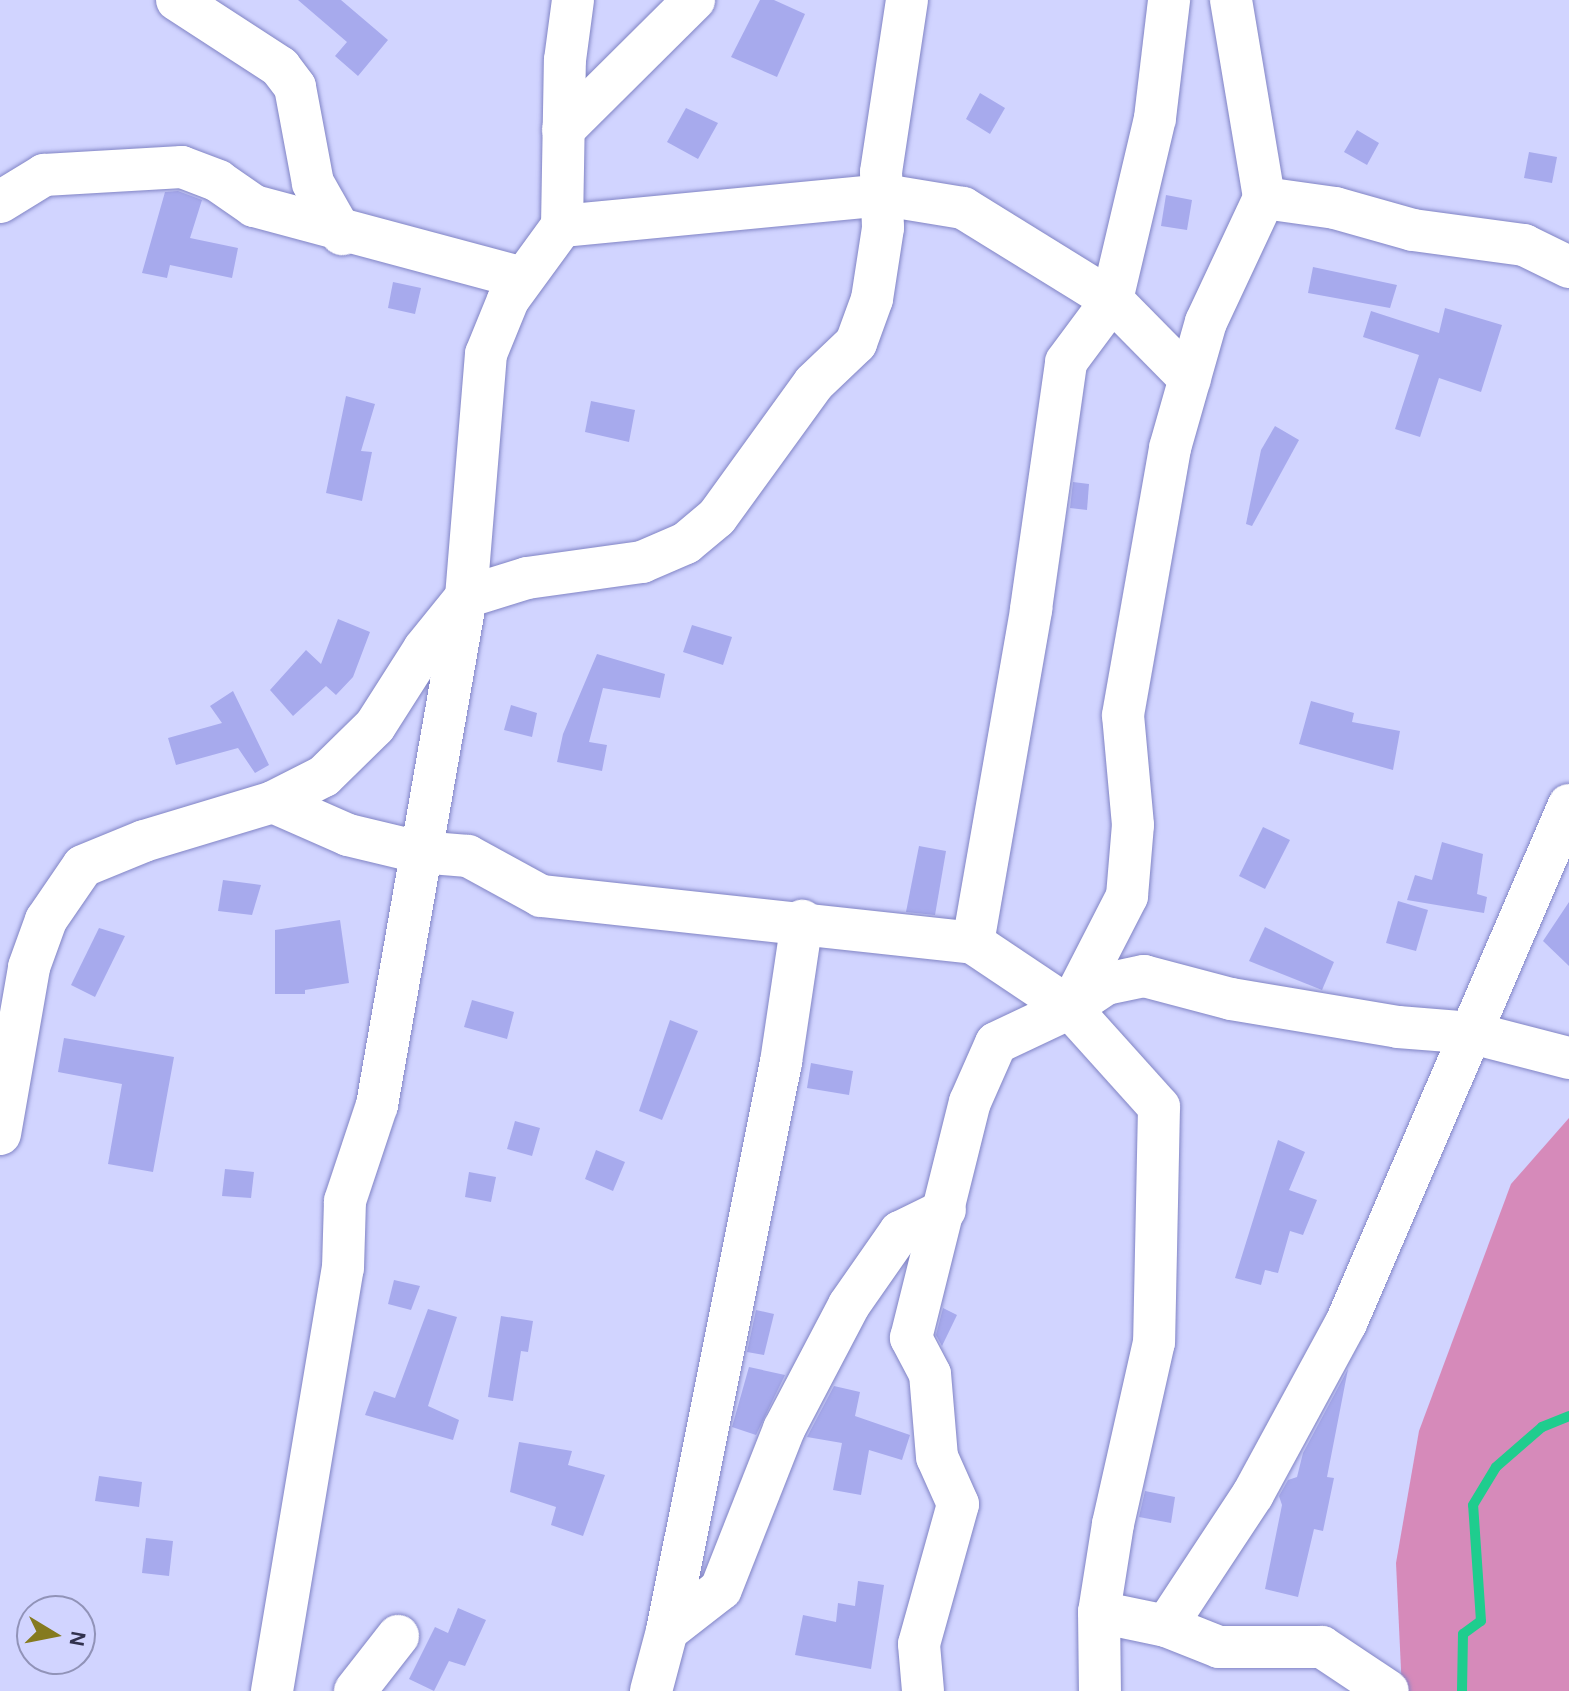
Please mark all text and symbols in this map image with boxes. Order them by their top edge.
north arrow [16,1595,96,1675]
text: N [66,1629,90,1648]

